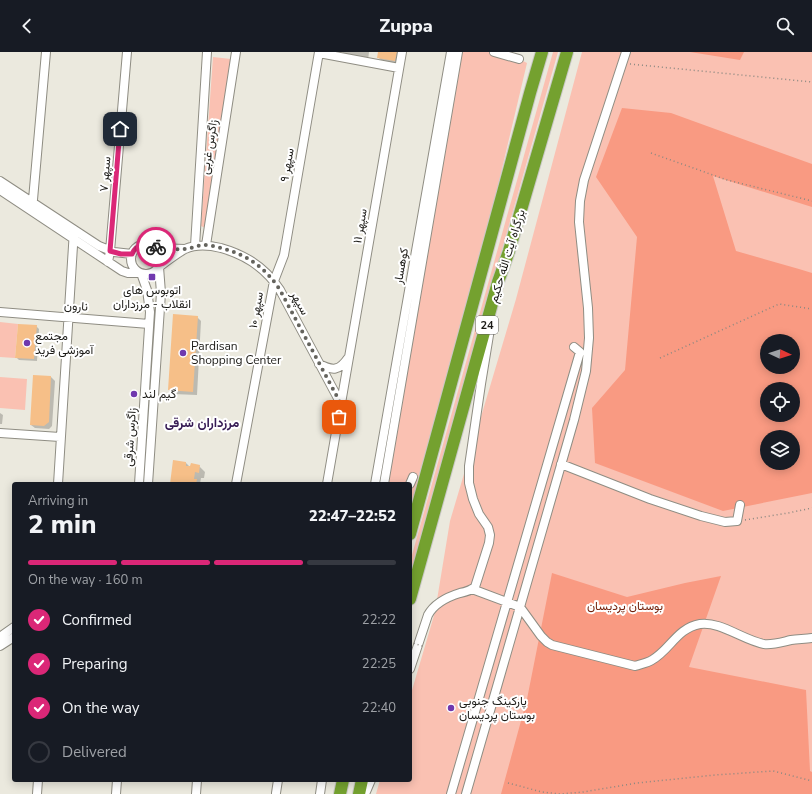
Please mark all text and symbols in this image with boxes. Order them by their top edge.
text: Zuppa [379,14,433,38]
icon: back [16,15,38,37]
icon: search [774,15,796,37]
pin [103,112,137,146]
icon: home [109,118,131,140]
street label: زاگرس غربی [197,118,221,176]
street label: سپهر ۹ [276,147,298,183]
street label: سپهر ۷ [95,156,115,192]
street label: سپهر ۱۱ [349,207,371,245]
street label: بزرگراه آیت الله حکیم [485,207,529,305]
courier [136,227,176,267]
icon: bike [145,236,167,258]
street label: کوهسار [390,247,412,286]
marker: اتوبوس های انقلاب - مرزداران [147,272,157,282]
place label: اتوبوس های انقلاب - مرزداران [113,282,191,312]
street label: سپهر [287,287,313,318]
street label: سپهر ۱۰ [245,291,267,329]
street label: نارون [63,297,89,315]
road number: 24 [476,316,498,334]
place label: مجتمع آموزشی فرید [35,328,94,358]
north arrow [760,334,800,374]
map controls [760,334,800,470]
marker: مجتمع آموزشی فرید [22,338,32,348]
place label: Pardisan Shopping Center [191,338,282,368]
marker: Pardisan Shopping Center [178,348,188,358]
button: locate [760,382,800,422]
place label: گیم لند [142,386,176,402]
marker: گیم لند [129,389,139,399]
pin [322,400,356,434]
icon: bag [328,406,350,428]
street label: زاگرس شرقی [120,407,140,467]
district label: مرزداران شرقی [165,414,239,432]
button: layers [760,430,800,470]
text: Arriving in [28,492,88,510]
text: 22:47–22:52 [309,506,396,526]
text: 2 min [28,507,96,542]
text: On the way · 160 m [28,571,143,589]
park label: بوستان پردیسان [587,598,663,614]
icon: check [28,609,50,631]
text: Confirmed [62,610,132,630]
text: 22:22 [362,611,396,629]
icon: check [28,653,50,675]
text: Preparing [62,654,127,674]
text: 22:25 [362,655,396,673]
place label: پارکینگ جنوبی بوستان پردیسان [459,693,535,723]
icon: check [28,697,50,719]
text: On the way [62,698,140,718]
text: 22:40 [362,699,396,717]
marker: پارکینگ جنوبی بوستان پردیسان [446,703,456,713]
text: Delivered [62,742,127,762]

